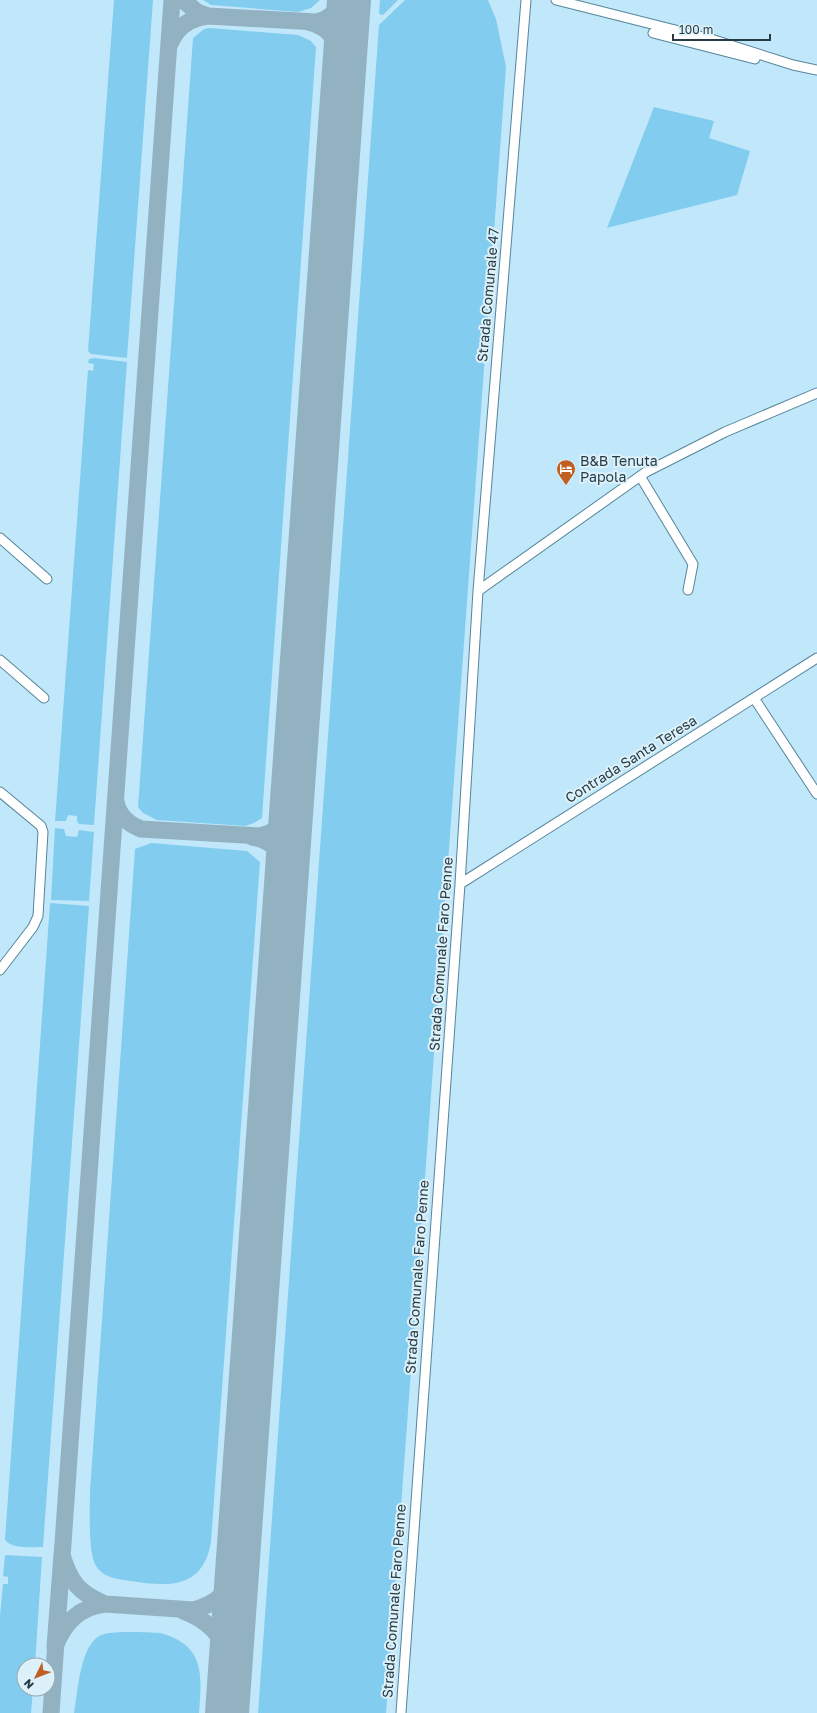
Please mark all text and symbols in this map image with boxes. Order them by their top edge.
scale bar [673,16,770,42]
text: 100 m [679,22,713,37]
street label: Strada Comunale 47 [473,227,502,363]
place label: B&B Tenuta Papola [580,452,658,485]
hotel icon: B&B Tenuta Papola [555,458,577,486]
street label: Contrada Santa Teresa [562,711,700,806]
street label: Strada Comunale Faro Penne [425,856,456,1052]
street label: Strada Comunale Faro Penne [401,1179,432,1375]
street label: Strada Comunale Faro Penne [378,1503,409,1699]
north arrow [16,1657,56,1697]
text: N [21,1677,36,1692]

